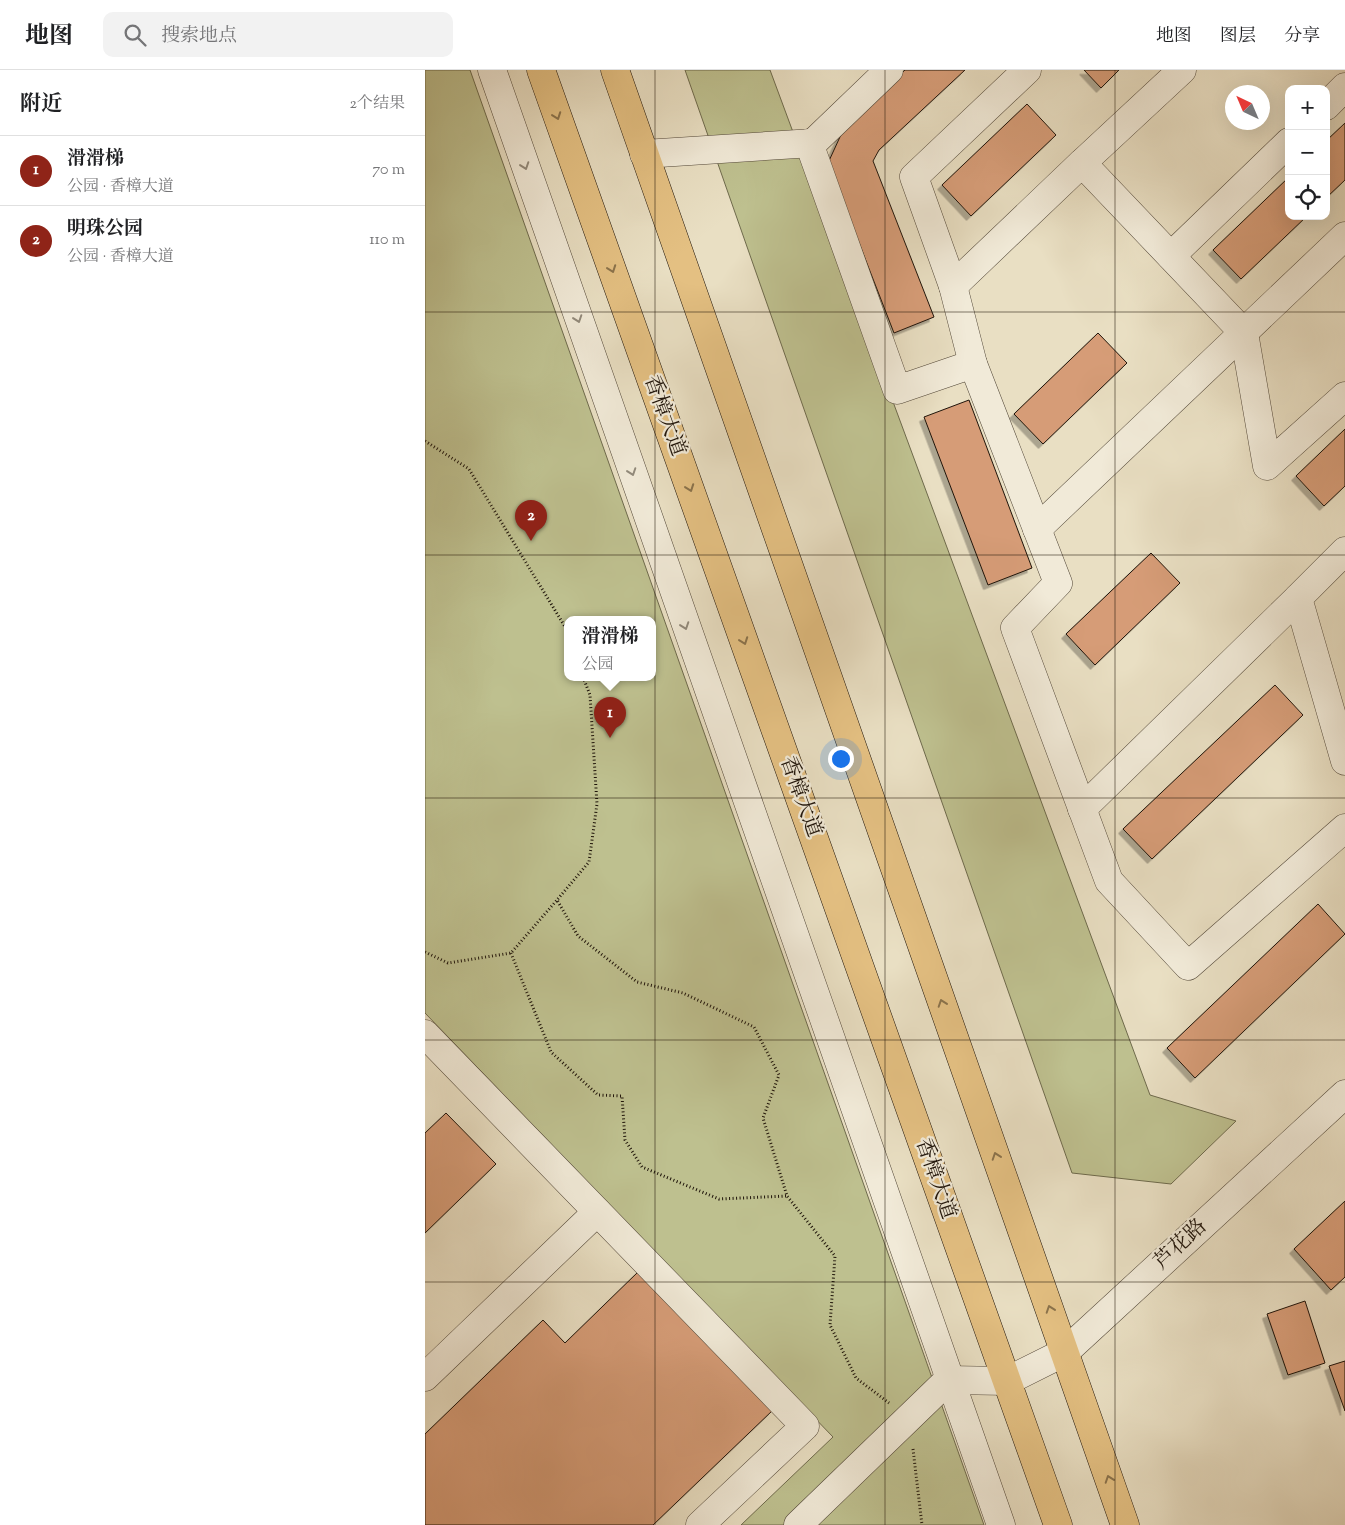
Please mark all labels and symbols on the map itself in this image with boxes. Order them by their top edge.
north arrow [1225,85,1270,130]
one-way arrow [552,111,562,120]
one-way arrow [519,161,529,169]
one-way arrow [606,264,616,273]
one-way arrow [572,314,582,323]
street label: 香樟大道 [636,371,692,461]
one-way arrow [626,468,636,476]
one-way arrow [684,483,694,492]
pin: 2 [515,500,547,541]
one-way arrow [679,621,689,630]
one-way arrow [739,636,749,645]
pin: 1 [594,697,626,738]
your location [828,746,854,772]
street label: 香樟大道 [772,752,828,842]
one-way arrow [938,999,948,1007]
street label: 香樟大道 [907,1134,963,1224]
one-way arrow [992,1152,1002,1161]
street label: 芦花路 [1148,1213,1214,1277]
one-way arrow [1046,1305,1056,1314]
one-way arrow [1105,1475,1115,1484]

